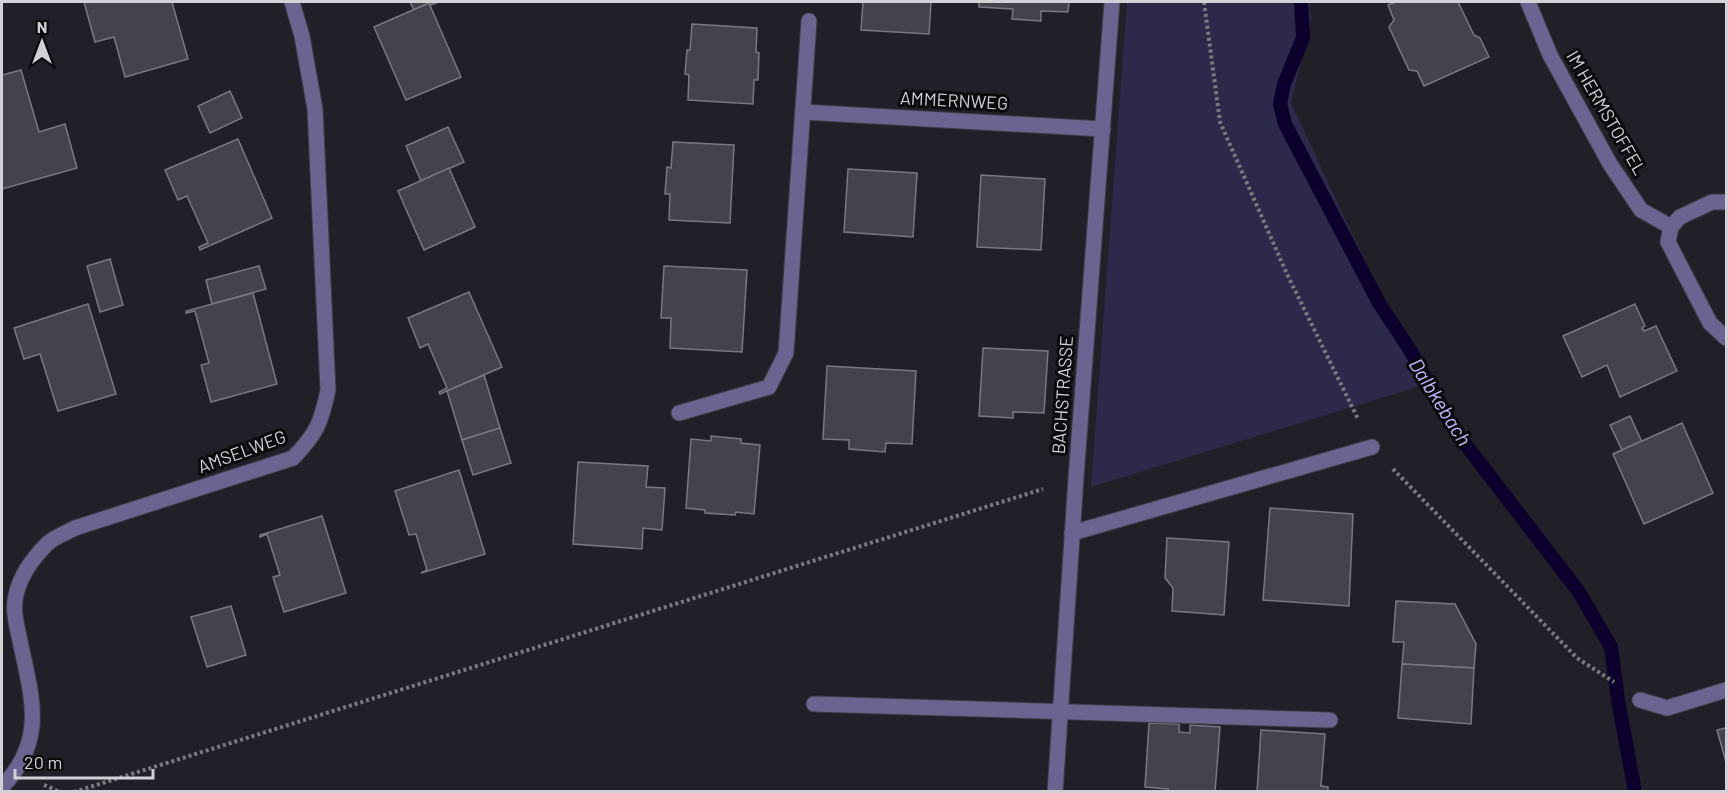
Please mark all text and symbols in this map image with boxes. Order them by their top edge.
north arrow [12,12,72,72]
text: N [37,17,47,36]
street label: IM HERMSTOFFEL [1562,46,1651,179]
street label: AMMERNWEG [899,86,1009,114]
street label: BACHSTRASSE [1047,335,1077,455]
water label: Dalbkebach [1405,353,1477,450]
street label: AMSELWEG [195,425,289,477]
scale bar [15,742,153,780]
text: 20 m [24,751,62,773]

